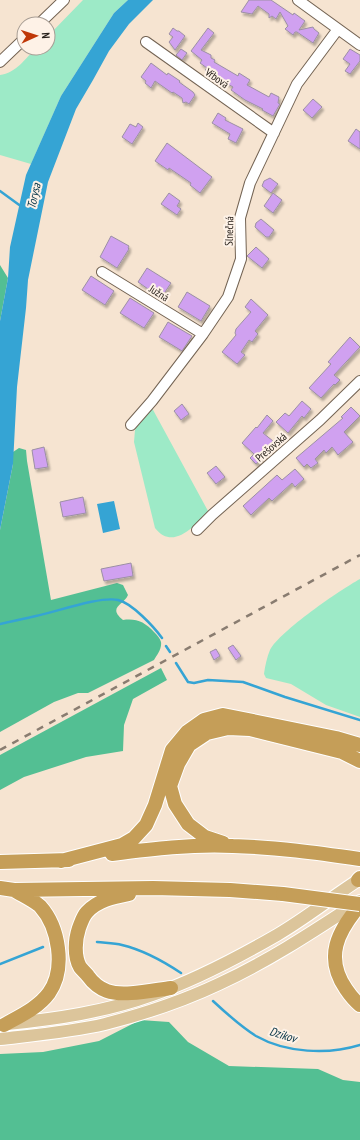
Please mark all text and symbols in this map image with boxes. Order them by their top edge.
north arrow [16,16,56,56]
text: N [39,32,53,39]
street label: Vŕbová [202,64,232,91]
water label: Torysa [23,180,44,210]
street label: Slnečná [221,216,237,246]
street label: Južná [146,281,171,304]
street label: Prešovská [252,429,290,465]
water label: Dzikov [268,1023,301,1046]

